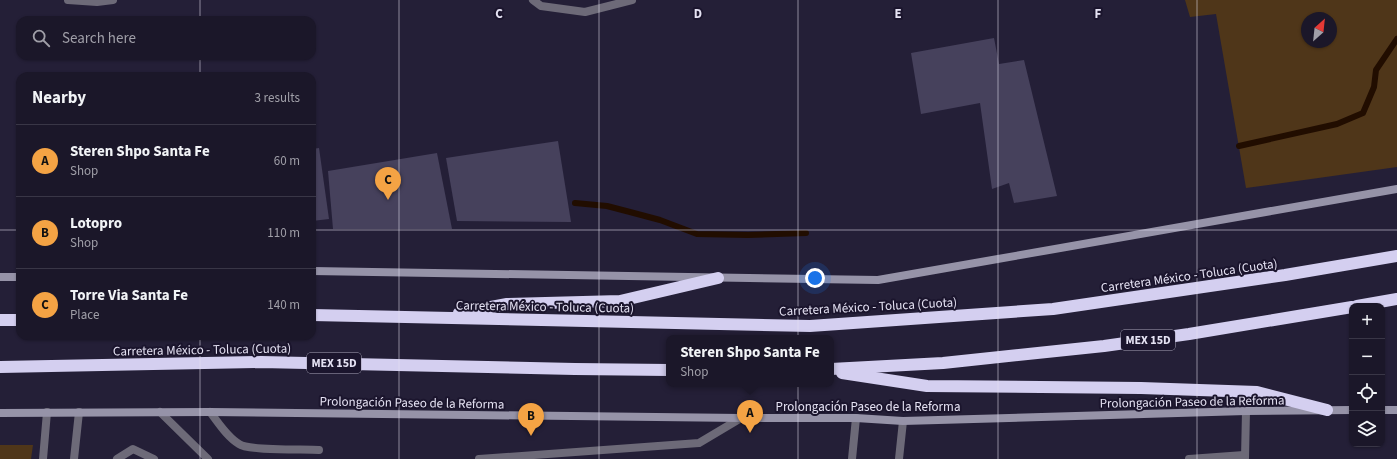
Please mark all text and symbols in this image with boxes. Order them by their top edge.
text: C [495,5,503,23]
text: D [694,5,702,23]
text: E [894,5,902,23]
text: F [1095,5,1102,23]
north arrow [1301,12,1337,48]
search box [16,16,316,60]
icon: search [30,27,52,49]
text: Search here [62,28,136,49]
text: Nearby [32,86,86,110]
text: 3 results [255,89,300,107]
text: Steren Shpo Santa Fe [70,141,210,162]
text: A [41,152,49,170]
text: 60 m [274,152,300,170]
text: Shop [70,162,98,180]
pin: C [375,167,401,200]
text: Lotopro [70,213,122,234]
text: B [41,224,49,242]
text: 110 m [267,224,300,242]
text: Shop [70,234,98,252]
street label: Carretera México - Toluca (Cuota) [1100,255,1279,297]
your location [805,268,825,288]
text: Torre Via Santa Fe [70,285,188,306]
street label: Carretera México - Toluca (Cuota) [779,293,957,321]
text: C [41,296,49,314]
text: 140 m [267,296,300,314]
street label: Carretera México - Toluca (Cuota) [456,296,634,318]
map controls [1349,303,1385,447]
button: + [1349,303,1385,339]
text: Place [70,306,99,324]
road number: MEX 15D [1121,330,1175,350]
popup [666,335,834,387]
street label: Carretera México - Toluca (Cuota) [113,339,291,361]
button: − [1349,339,1385,375]
text: Steren Shpo Santa Fe [680,342,820,363]
road number: MEX 15D [307,353,361,373]
text: Shop [680,363,708,381]
button: locate [1349,375,1385,411]
street label: Prolongación Paseo de la Reforma [1099,391,1285,413]
street label: Prolongación Paseo de la Reforma [319,392,505,414]
street label: Prolongación Paseo de la Reforma [776,398,960,416]
pin: A [737,400,763,433]
pin: B [518,403,544,436]
button: layers [1349,411,1385,447]

